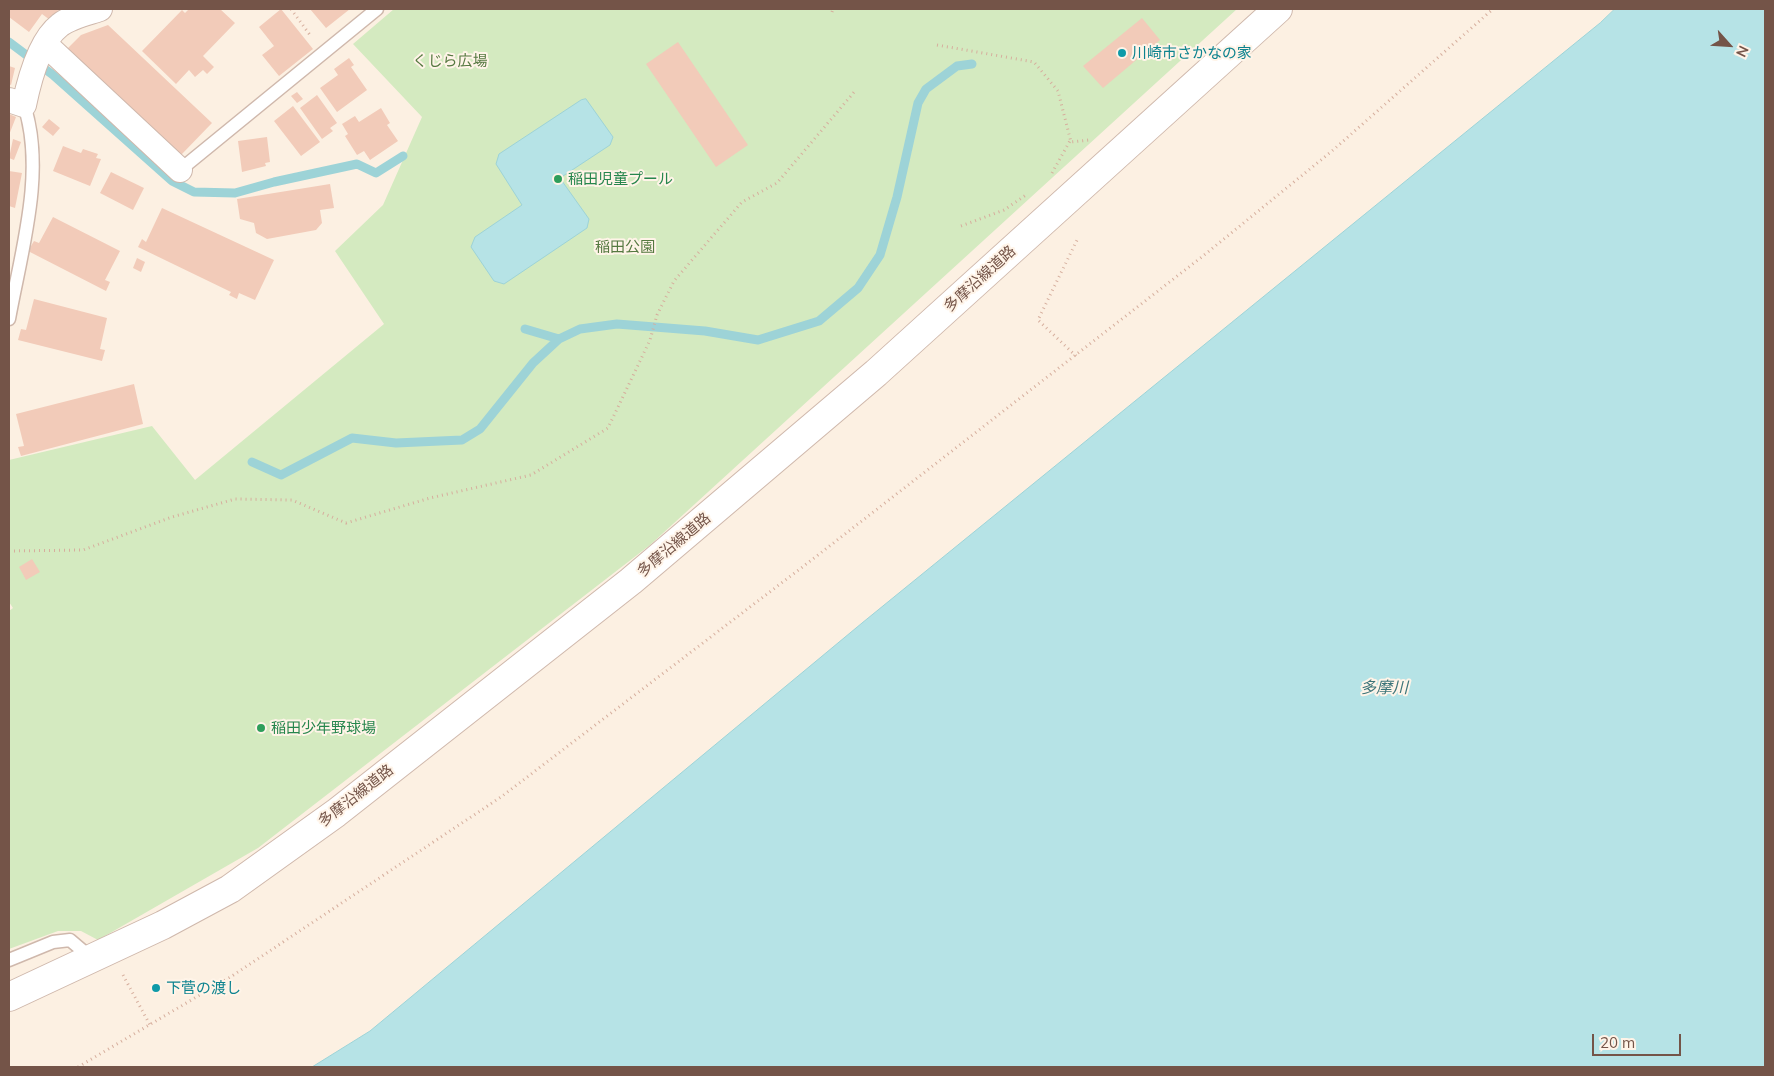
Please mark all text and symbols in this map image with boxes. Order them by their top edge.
north arrow [1704,20,1754,70]
text: N [1732,43,1753,60]
place label: 川崎市さかなの家 [1132,44,1252,62]
marker: 川崎市さかなの家 [1116,47,1128,59]
park label: くじら広場 [413,52,487,70]
place label: 稲田児童プール [568,170,673,188]
marker: 稲田児童プール [552,173,564,185]
park label: 稲田公園 [595,238,655,256]
street label: 多摩沿線道路 [941,242,1019,316]
street label: 多摩沿線道路 [634,509,714,581]
water label: 多摩川 [1360,678,1408,698]
place label: 稲田少年野球場 [271,719,376,737]
marker: 稲田少年野球場 [255,722,267,734]
street label: 多摩沿線道路 [315,761,397,831]
place label: 下菅の渡し [166,979,241,997]
marker: 下菅の渡し [150,982,162,994]
scale bar [1594,1024,1683,1056]
text: 20 m [1600,1033,1635,1052]

